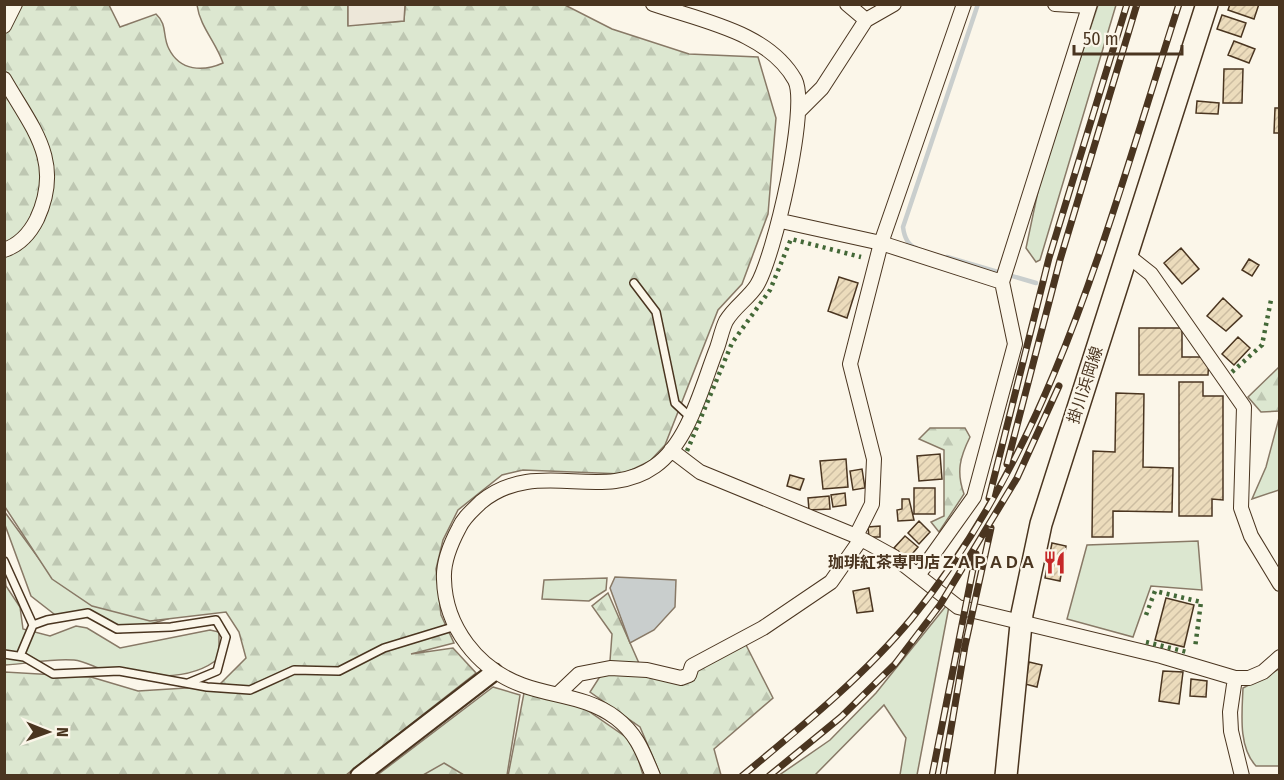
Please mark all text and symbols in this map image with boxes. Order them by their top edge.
scale bar [1074,18,1182,56]
text: 50 m [1083,28,1119,50]
street label: 掛川浜岡線 [1064,344,1106,426]
restaurant icon: 珈琲紅茶専門店ＺＡＰＡＤＡ [1041,549,1067,575]
place label: 珈琲紅茶専門店ＺＡＰＡＤＡ [828,553,1036,572]
north arrow [18,702,78,762]
text: N [53,727,72,737]

